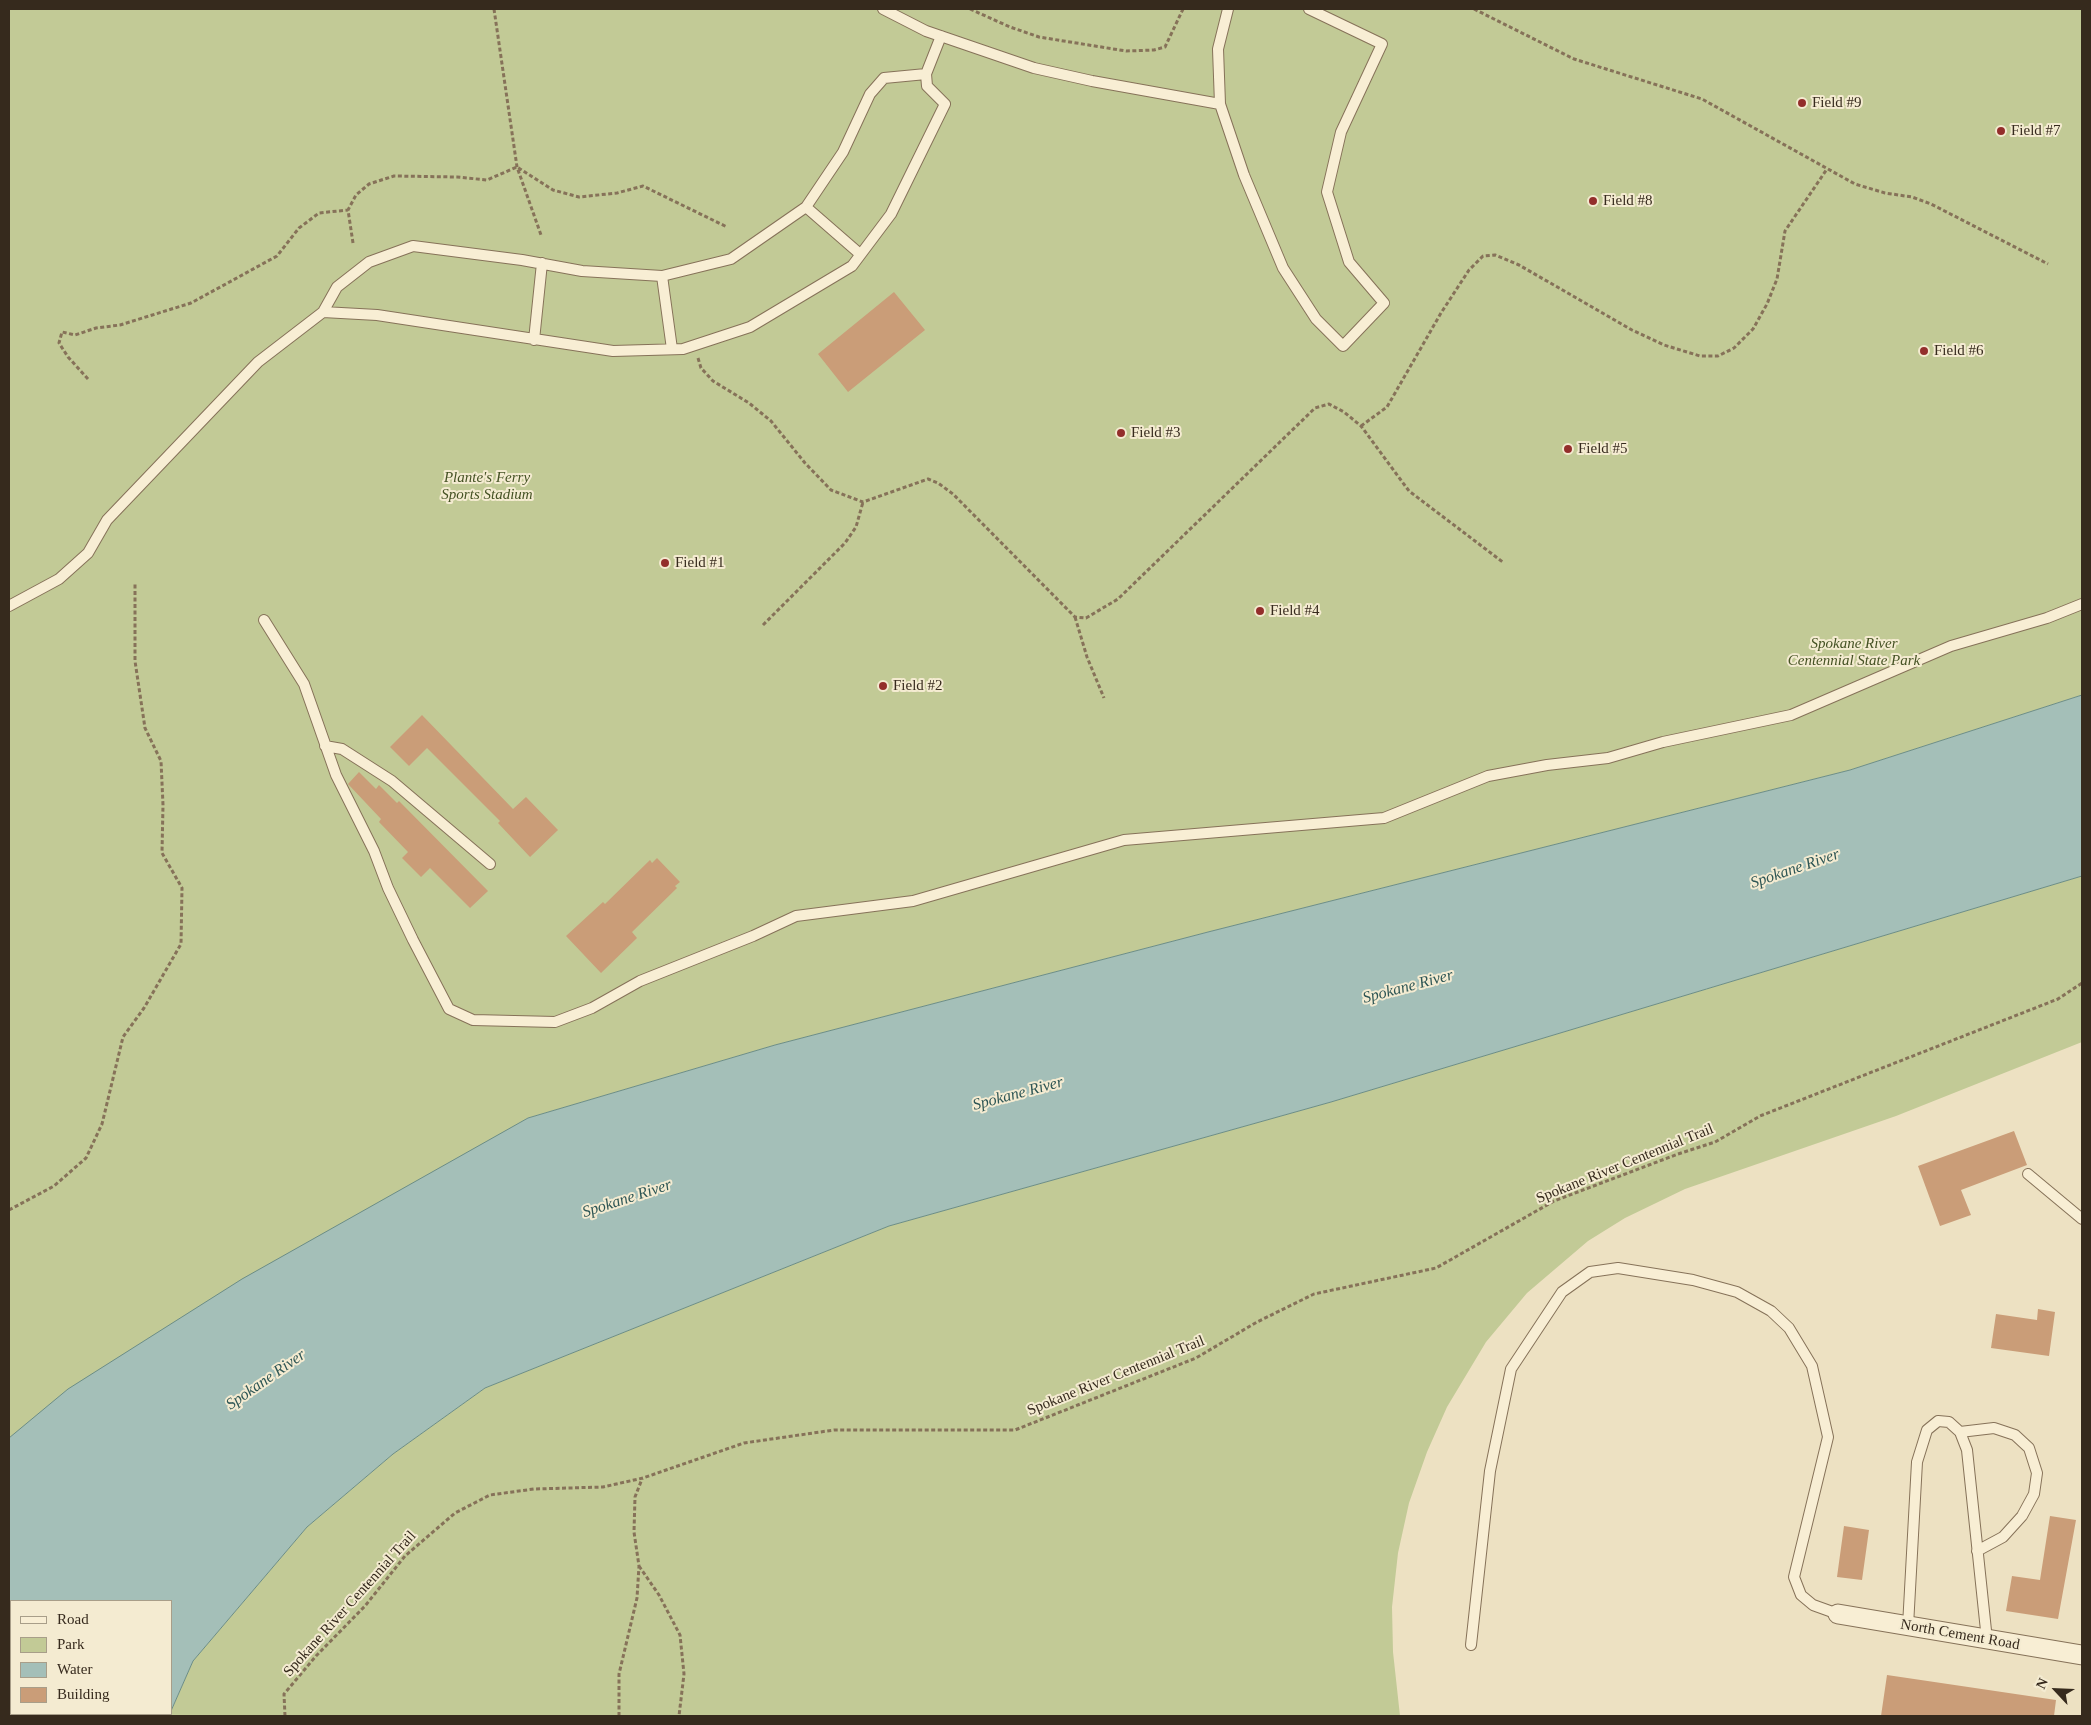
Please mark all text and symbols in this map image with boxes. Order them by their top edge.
place label: Field #9 [1812,94,1862,112]
marker: Field #9 [1796,97,1808,109]
place label: Field #7 [2011,122,2061,140]
marker: Field #7 [1995,125,2007,137]
place label: Field #8 [1603,192,1653,210]
marker: Field #8 [1587,195,1599,207]
place label: Field #6 [1934,342,1984,360]
marker: Field #6 [1918,345,1930,357]
place label: Field #3 [1131,424,1181,442]
marker: Field #3 [1115,427,1127,439]
place label: Field #5 [1578,440,1628,458]
marker: Field #5 [1562,443,1574,455]
park label: Plante's Ferry Sports Stadium [441,469,533,504]
place label: Field #1 [675,554,725,572]
marker: Field #1 [659,557,671,569]
place label: Field #4 [1270,602,1320,620]
marker: Field #4 [1254,605,1266,617]
park label: Spokane River Centennial State Park [1788,635,1920,670]
place label: Field #2 [893,677,943,695]
marker: Field #2 [877,680,889,692]
water label: Spokane River [1748,845,1842,893]
water label: Spokane River [1361,966,1455,1008]
water label: Spokane River [971,1073,1065,1115]
street label: Spokane River Centennial Trail [1534,1120,1716,1208]
water label: Spokane River [580,1176,674,1222]
street label: Spokane River Centennial Trail [1025,1332,1207,1420]
water label: Spokane River [222,1346,310,1414]
street label: Spokane River Centennial Trail [280,1527,420,1681]
legend [10,1600,172,1715]
text: Road [57,1611,89,1627]
street label: North Cement Road [1899,1616,2021,1654]
text: Park [57,1636,85,1652]
text: Water [57,1661,92,1677]
north arrow [2031,1665,2081,1715]
text: N [2033,1676,2051,1691]
text: Building [57,1686,110,1702]

